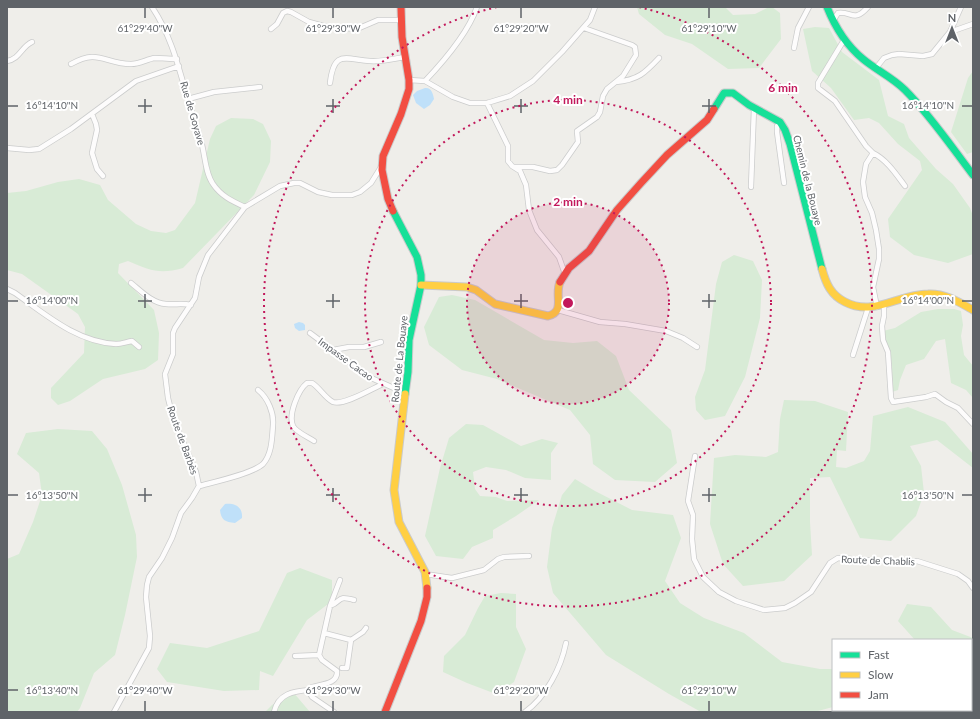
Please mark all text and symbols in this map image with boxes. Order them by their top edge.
north arrow [932,8,972,48]
text: N [948,11,956,24]
text: 61°29'40"W [117,22,173,34]
text: 61°29'30"W [305,22,361,34]
text: 61°29'20"W [493,22,549,34]
text: 61°29'10"W [681,22,737,34]
street label: Rue de Goyave [178,80,208,146]
text: 6 min [768,80,798,95]
text: 4 min [553,92,583,107]
text: 16°14'10"N [26,99,78,111]
text: 16°14'10"N [902,99,954,111]
street label: Chemin de la Bouaye [791,134,825,226]
text: 2 min [553,194,583,209]
text: 16°14'00"N [26,294,78,306]
text: 16°14'00"N [902,294,954,306]
centre of rings [561,296,575,310]
street label: Route de La Bouaye [388,315,410,403]
street label: Impasse Cacao [316,335,376,383]
street label: Route de Barbès [165,404,201,476]
text: 16°13'50"N [26,489,78,501]
text: 16°13'50"N [902,489,954,501]
street label: Route de Chablis [841,553,915,567]
legend [832,639,972,711]
text: Fast [868,647,890,662]
text: Slow [868,667,894,682]
text: 16°13'40"N [26,684,78,696]
text: 61°29'40"W [117,684,173,696]
text: 61°29'30"W [305,684,361,696]
text: 61°29'20"W [493,684,549,696]
text: 61°29'10"W [681,684,737,696]
text: Jam [868,687,889,702]

